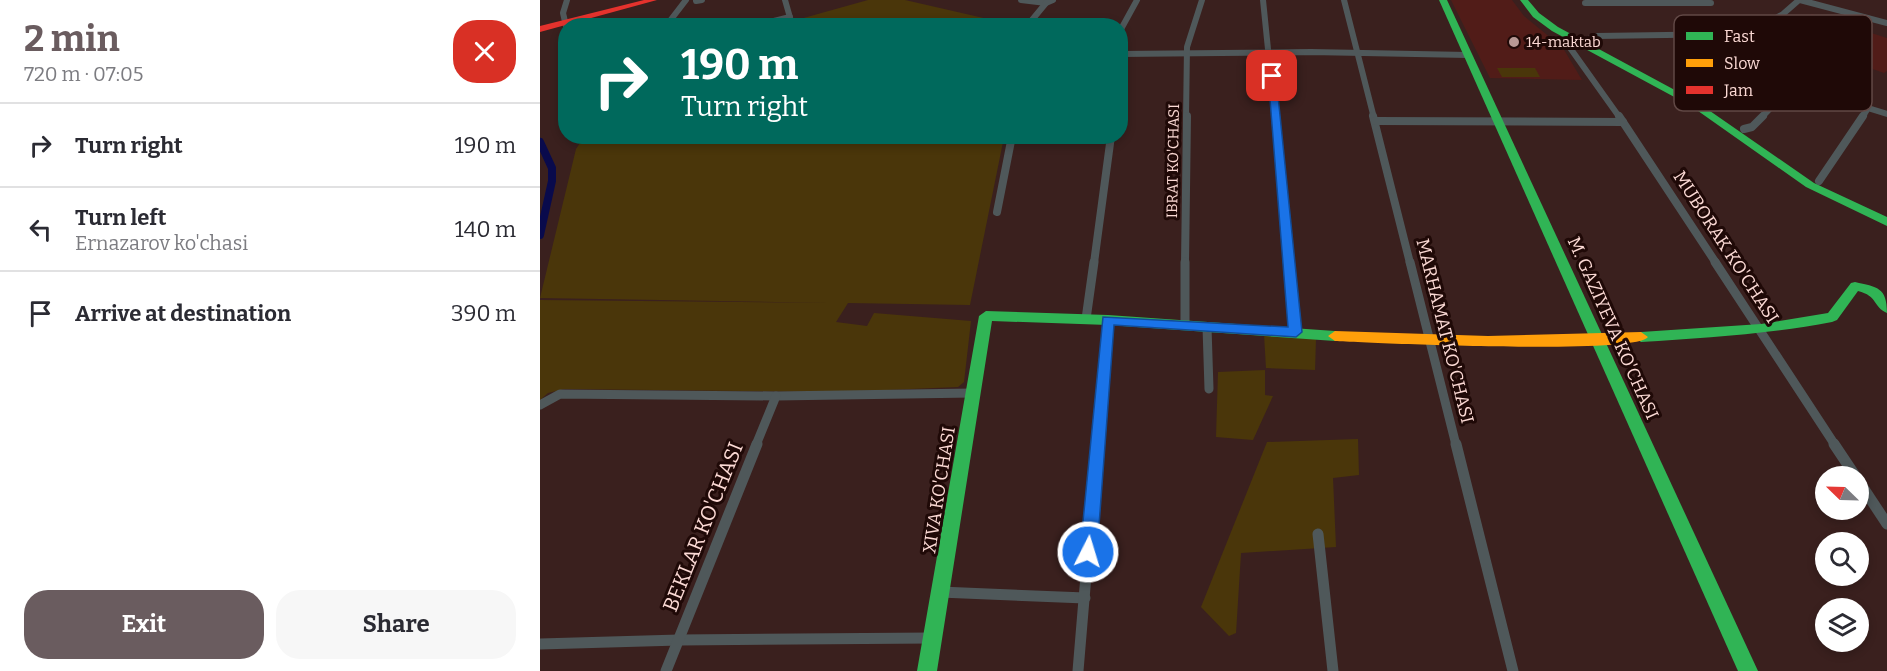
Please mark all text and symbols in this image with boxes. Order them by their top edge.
legend [1674,15,1872,111]
text: 2 min [24,17,120,61]
button: close [453,20,516,83]
text: Fast [1724,27,1755,46]
place label: 14-maktab [1526,33,1601,51]
marker: 14-maktab [1507,35,1521,49]
text: 190 m [681,40,798,90]
icon: right [582,42,660,120]
pin [1246,50,1297,101]
text: Slow [1724,54,1760,73]
icon: arrive [1255,59,1288,92]
text: 720 m · 07:05 [24,62,144,86]
text: Jam [1723,81,1753,100]
text: Turn right [681,91,808,123]
street label: IBRAT KO'CHASI [1163,104,1183,218]
icon: right [24,129,57,162]
text: Turn right [75,132,183,159]
text: 190 m [455,132,516,159]
street label: MUBORAK KO'CHASI [1669,167,1783,327]
text: Turn left [75,204,167,231]
icon: left [24,213,57,246]
text: 140 m [455,216,516,243]
text: Ernazarov ko'chasi [75,231,248,255]
street label: M. GAZIYEVA KO'CHASI [1563,233,1663,423]
street label: MARHAMAT KO'CHASI [1411,236,1479,426]
icon: arrive [24,297,57,330]
text: Arrive at destination [75,300,291,327]
text: 390 m [451,300,516,327]
street label: XIVA KO'CHASI [918,425,960,555]
street label: BEKLAR KO'CHASI [657,438,749,616]
north arrow [1815,466,1869,520]
map controls [1815,466,1869,652]
position arrow [1056,520,1120,584]
button: search [1815,532,1869,586]
button: Exit [24,590,264,659]
button: Share [276,590,516,659]
button: layers [1815,598,1869,652]

